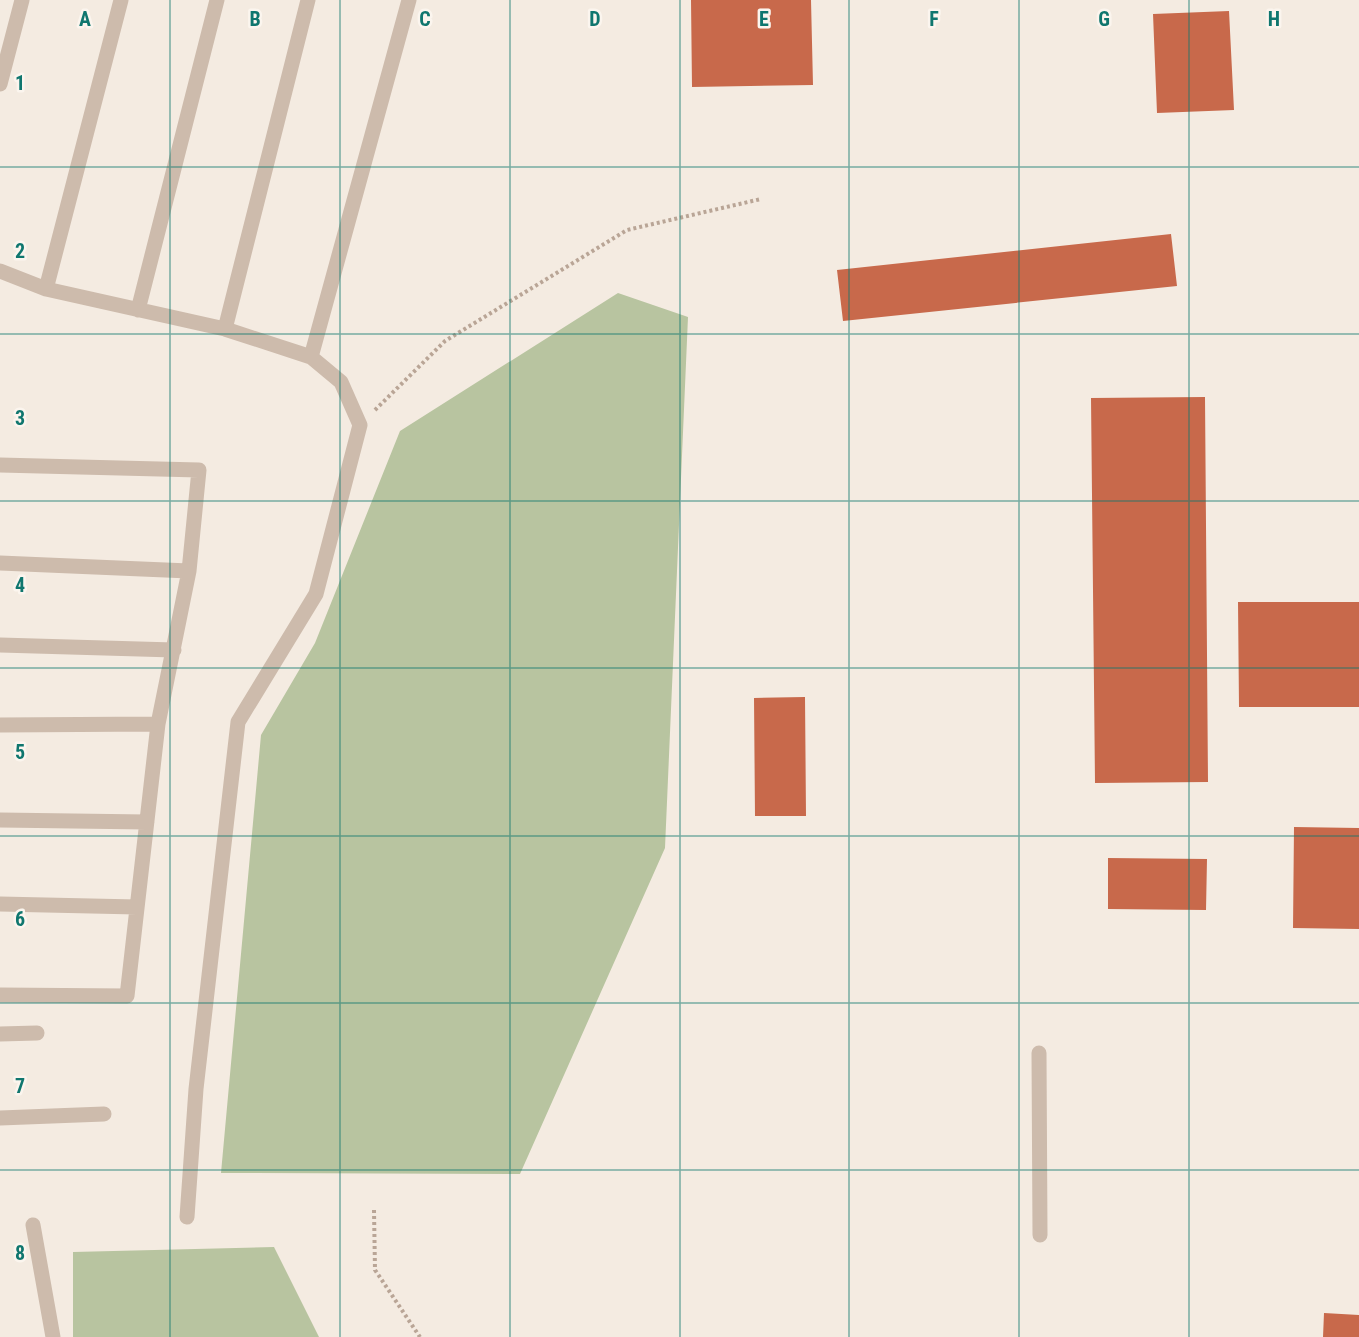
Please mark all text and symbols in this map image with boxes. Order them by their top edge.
text: A [79,7,91,31]
text: B [249,7,261,31]
text: C [419,7,431,31]
text: D [589,7,601,31]
text: E [759,7,769,31]
text: F [929,7,939,31]
text: G [1098,7,1110,31]
text: H [1268,7,1280,31]
text: 1 [15,71,25,95]
text: 2 [15,239,25,263]
text: 3 [15,406,25,430]
text: 4 [15,573,25,597]
text: 5 [15,740,25,764]
text: 6 [15,907,25,931]
text: 7 [15,1074,25,1098]
text: 8 [15,1241,25,1265]

